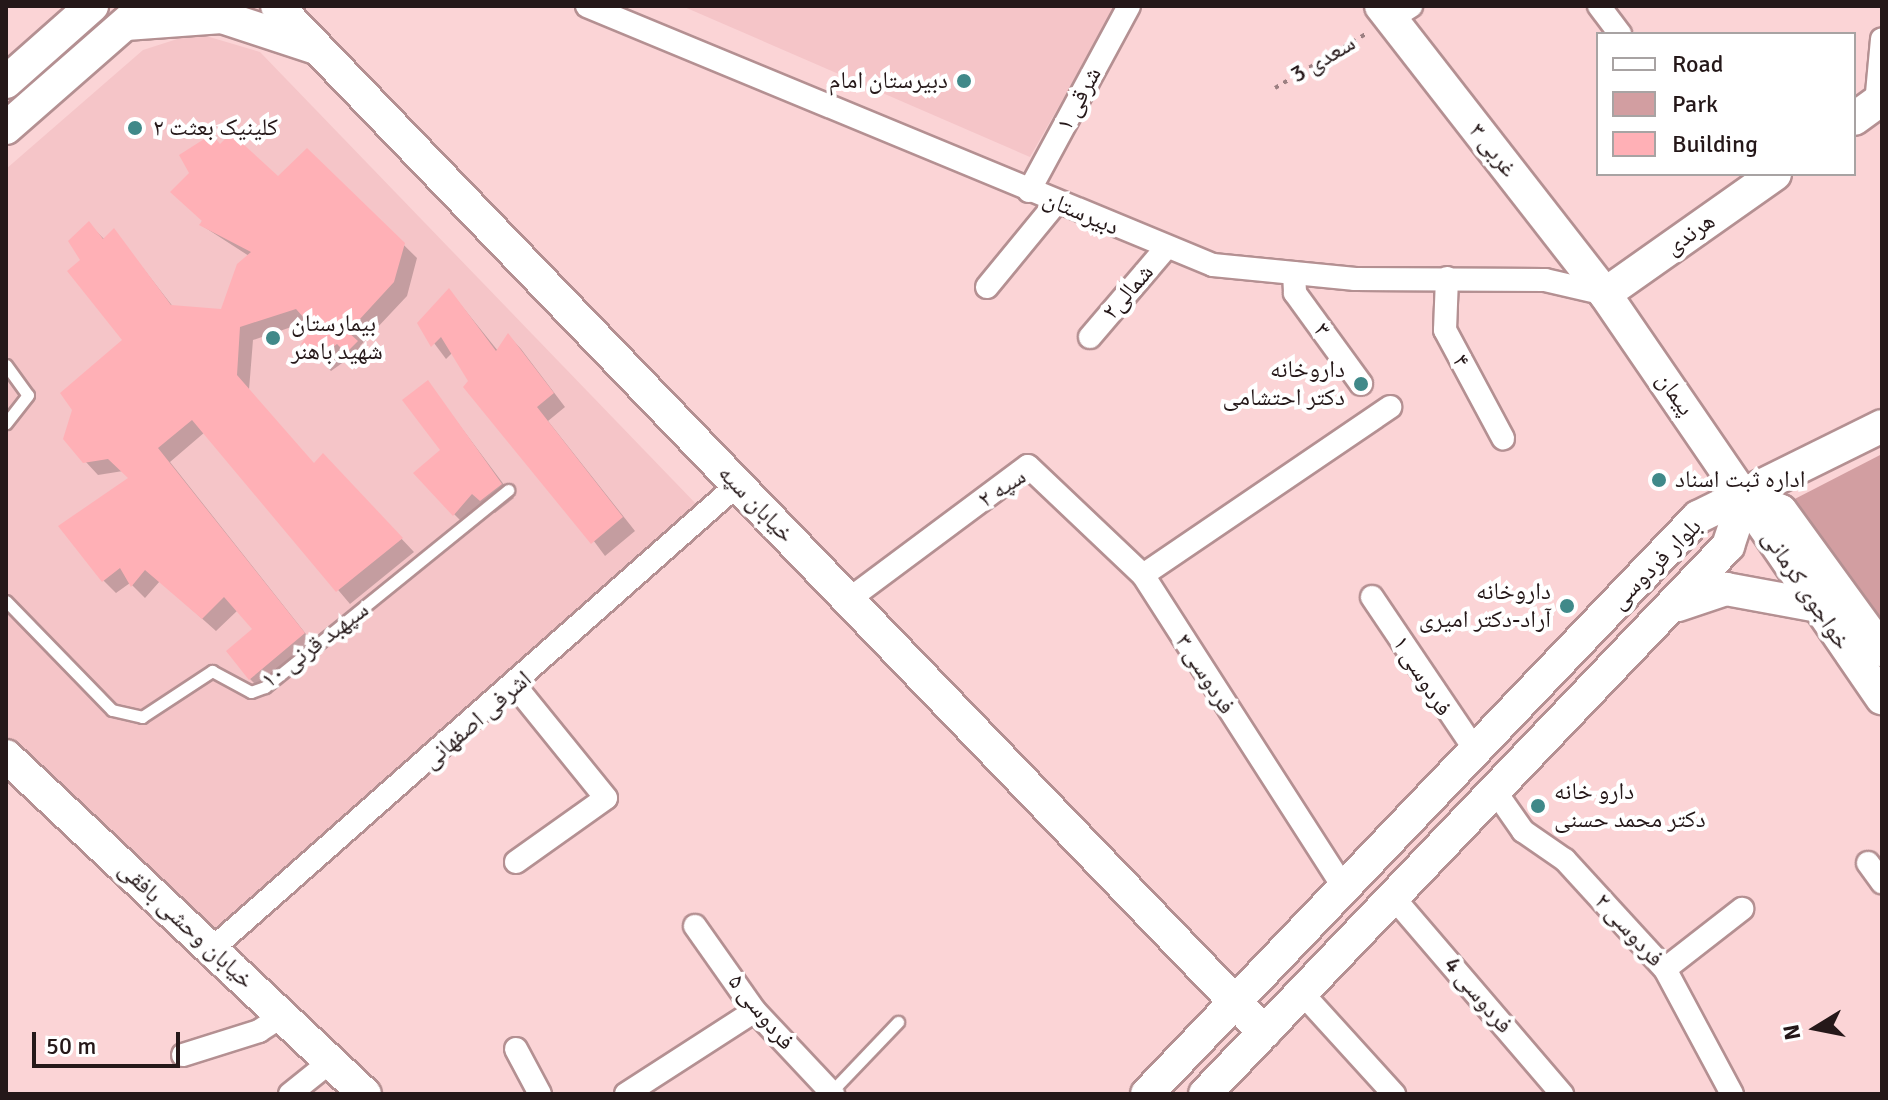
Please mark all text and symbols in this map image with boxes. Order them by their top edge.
street label: سعدی 3 [1286,29,1360,89]
legend [1596,32,1856,176]
text: Road [1672,49,1723,79]
street label: شرقی ۱ [1050,62,1108,136]
place label: دبیرستان امام [829,67,948,95]
marker: دبیرستان امام [955,72,973,90]
text: Park [1672,89,1718,119]
place label: کلینیک بعثت ۲ [153,114,278,142]
marker: کلینیک بعثت ۲ [124,117,146,139]
street label: ۳ غربی [1463,117,1523,183]
text: Building [1672,129,1758,159]
street label: دبیرستان [1039,184,1123,242]
street label: هرندی [1659,207,1721,261]
street label: شمالی۲ [1096,258,1160,326]
place label: بیمارستان شهید باهنر [291,310,383,366]
street label: ۳ [1307,317,1337,343]
marker: بیمارستان شهید باهنر [262,327,284,349]
street label: ۴ [1446,349,1476,373]
place label: داروخانه دکتر احتشامی [1222,356,1345,412]
street label: پیمان [1650,367,1700,421]
marker: داروخانه دکتر احتشامی [1352,375,1370,393]
street label: خیابان سپه [712,459,800,549]
street label: سپه ۲ [973,462,1031,514]
place label: اداره ثبت اسناد [1675,466,1805,494]
marker: اداره ثبت اسناد [1650,471,1668,489]
street label: بلوار فردوسی [1604,512,1708,616]
street label: خواجوی کرمانی [1755,525,1857,655]
place label: داروخانه آراد-دکتر امیری [1419,578,1551,634]
street label: سپهبد قرنی ۱۰ [256,595,374,695]
marker: داروخانه آراد-دکتر امیری [1558,597,1576,615]
street label: فردوسی ۳ [1169,629,1241,719]
street label: فردوسی ۱ [1386,631,1458,721]
street label: اشرفی اصفهانی [417,665,537,775]
place label: دارو خانه دکتر محمد حسنی [1554,778,1706,834]
marker: دارو خانه دکتر محمد حسنی [1529,797,1547,815]
street label: خیابان وحشی بافقی [112,855,260,995]
street label: فردوسی ۲ [1588,887,1670,973]
street label: فردوسی 4 [1438,951,1518,1039]
street label: فردوسی ۵ [722,968,800,1056]
north arrow [1776,988,1856,1068]
scale bar [36,1016,184,1066]
text: N [1777,1022,1806,1042]
text: 50 m [46,1031,96,1061]

